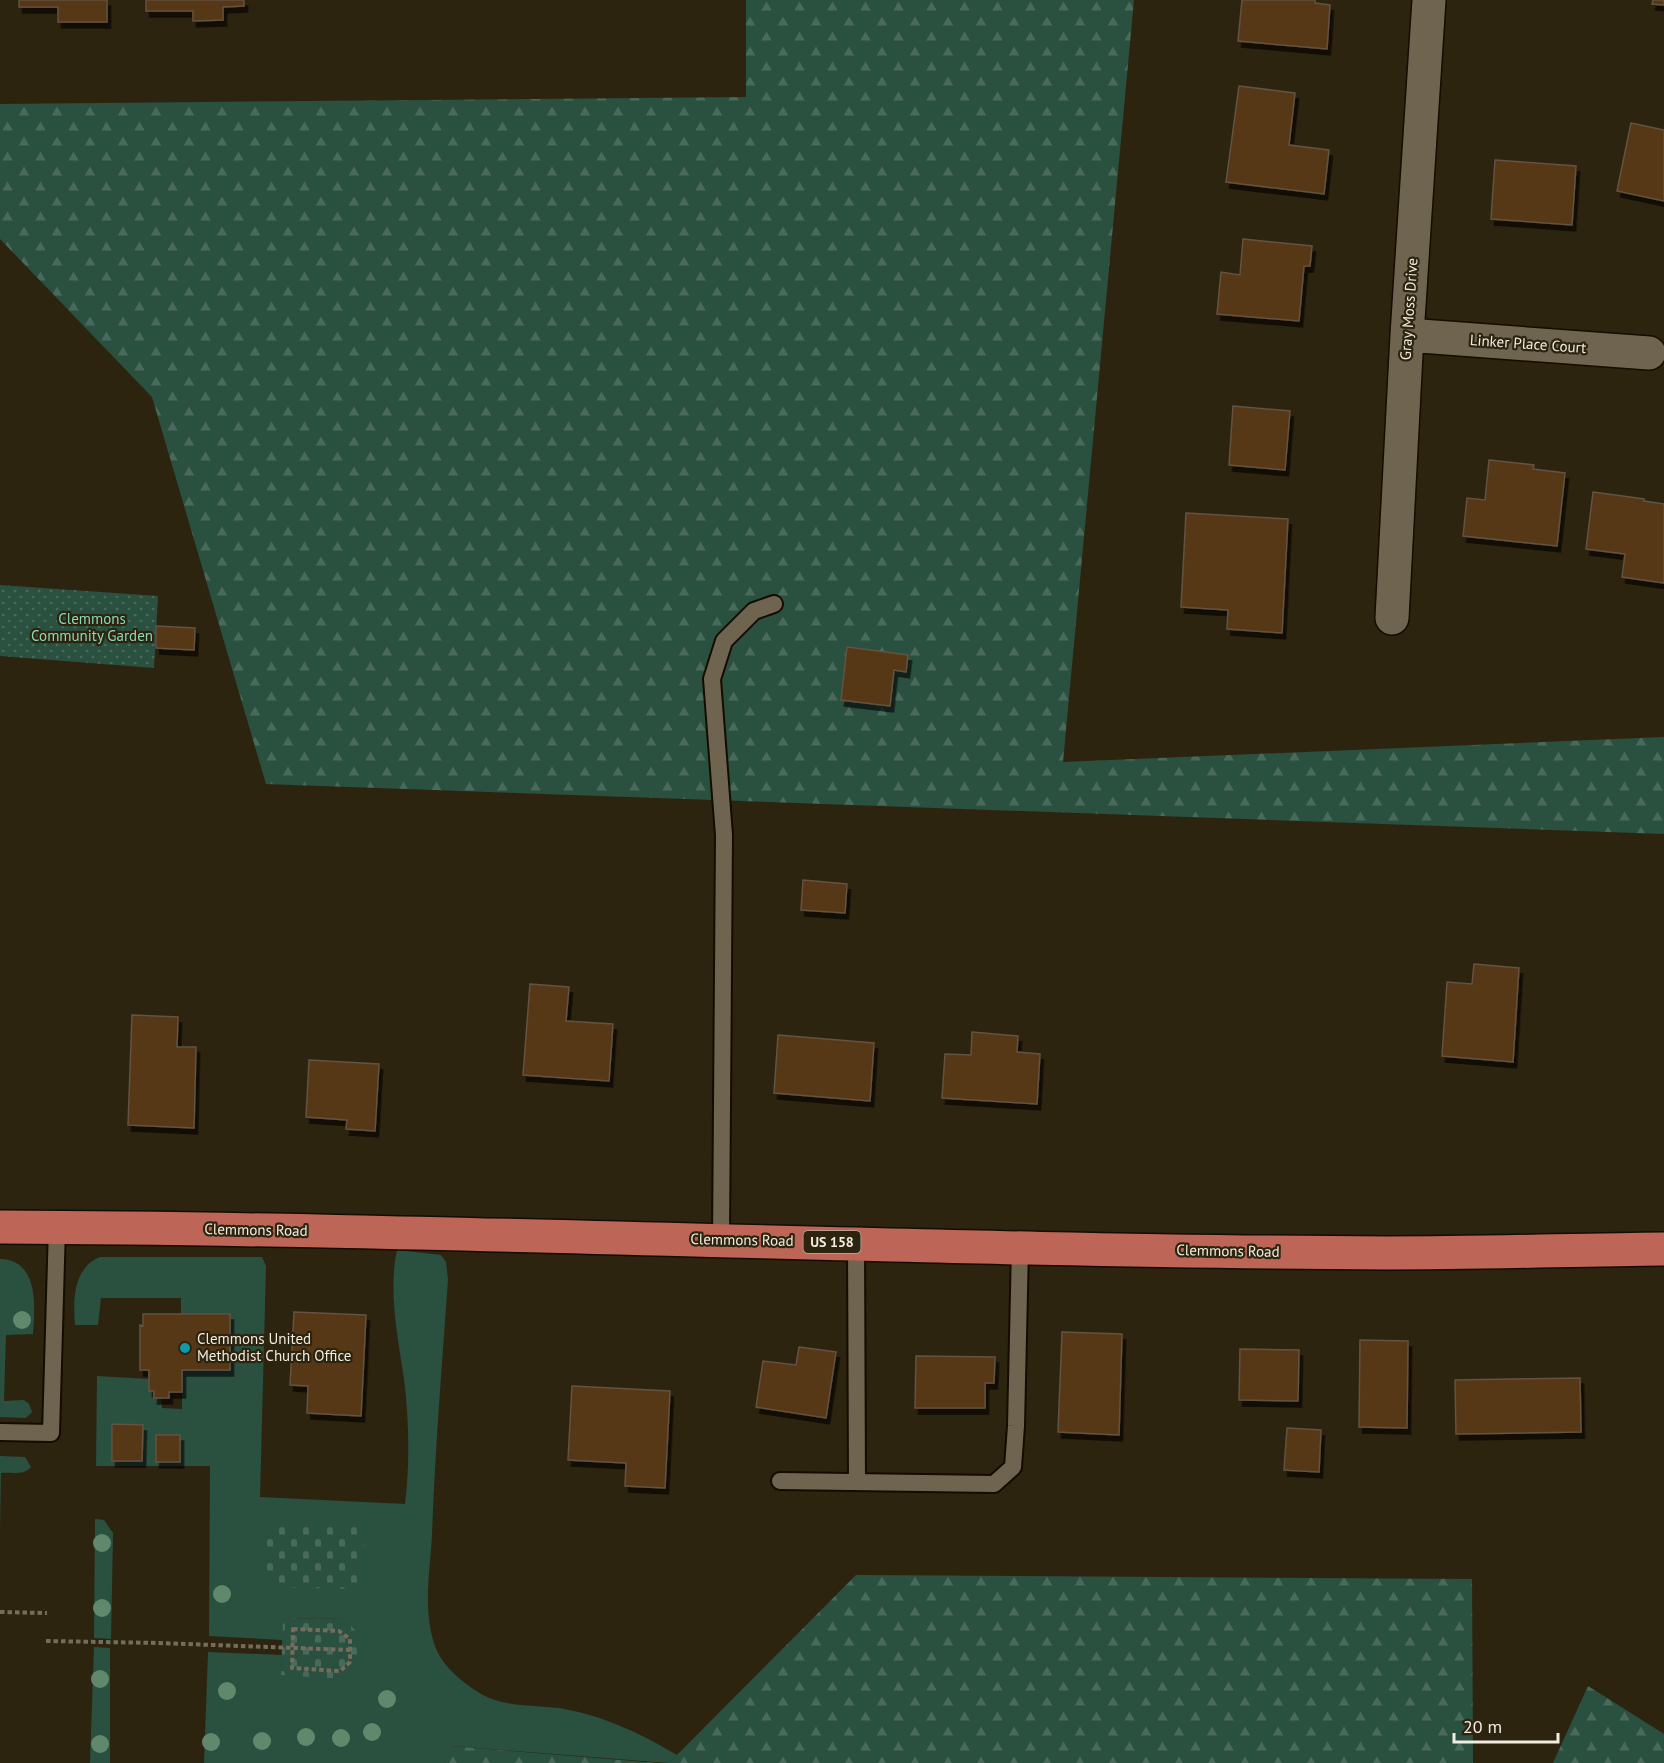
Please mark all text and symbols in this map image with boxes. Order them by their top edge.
street label: Gray Moss Drive [1395,257,1422,361]
street label: Linker Place Court [1469,330,1587,357]
park label: Clemmons Community Garden [31,609,153,645]
street label: Clemmons Road [204,1219,308,1240]
street label: Clemmons Road [690,1229,794,1250]
road number: US 158 [804,1231,860,1253]
street label: Clemmons Road [1176,1240,1280,1261]
place label: Clemmons United Methodist Church Office [197,1329,351,1365]
marker: Clemmons United Methodist Church Office [178,1341,192,1355]
scale bar [1454,1706,1558,1744]
text: 20 m [1463,1715,1502,1738]

